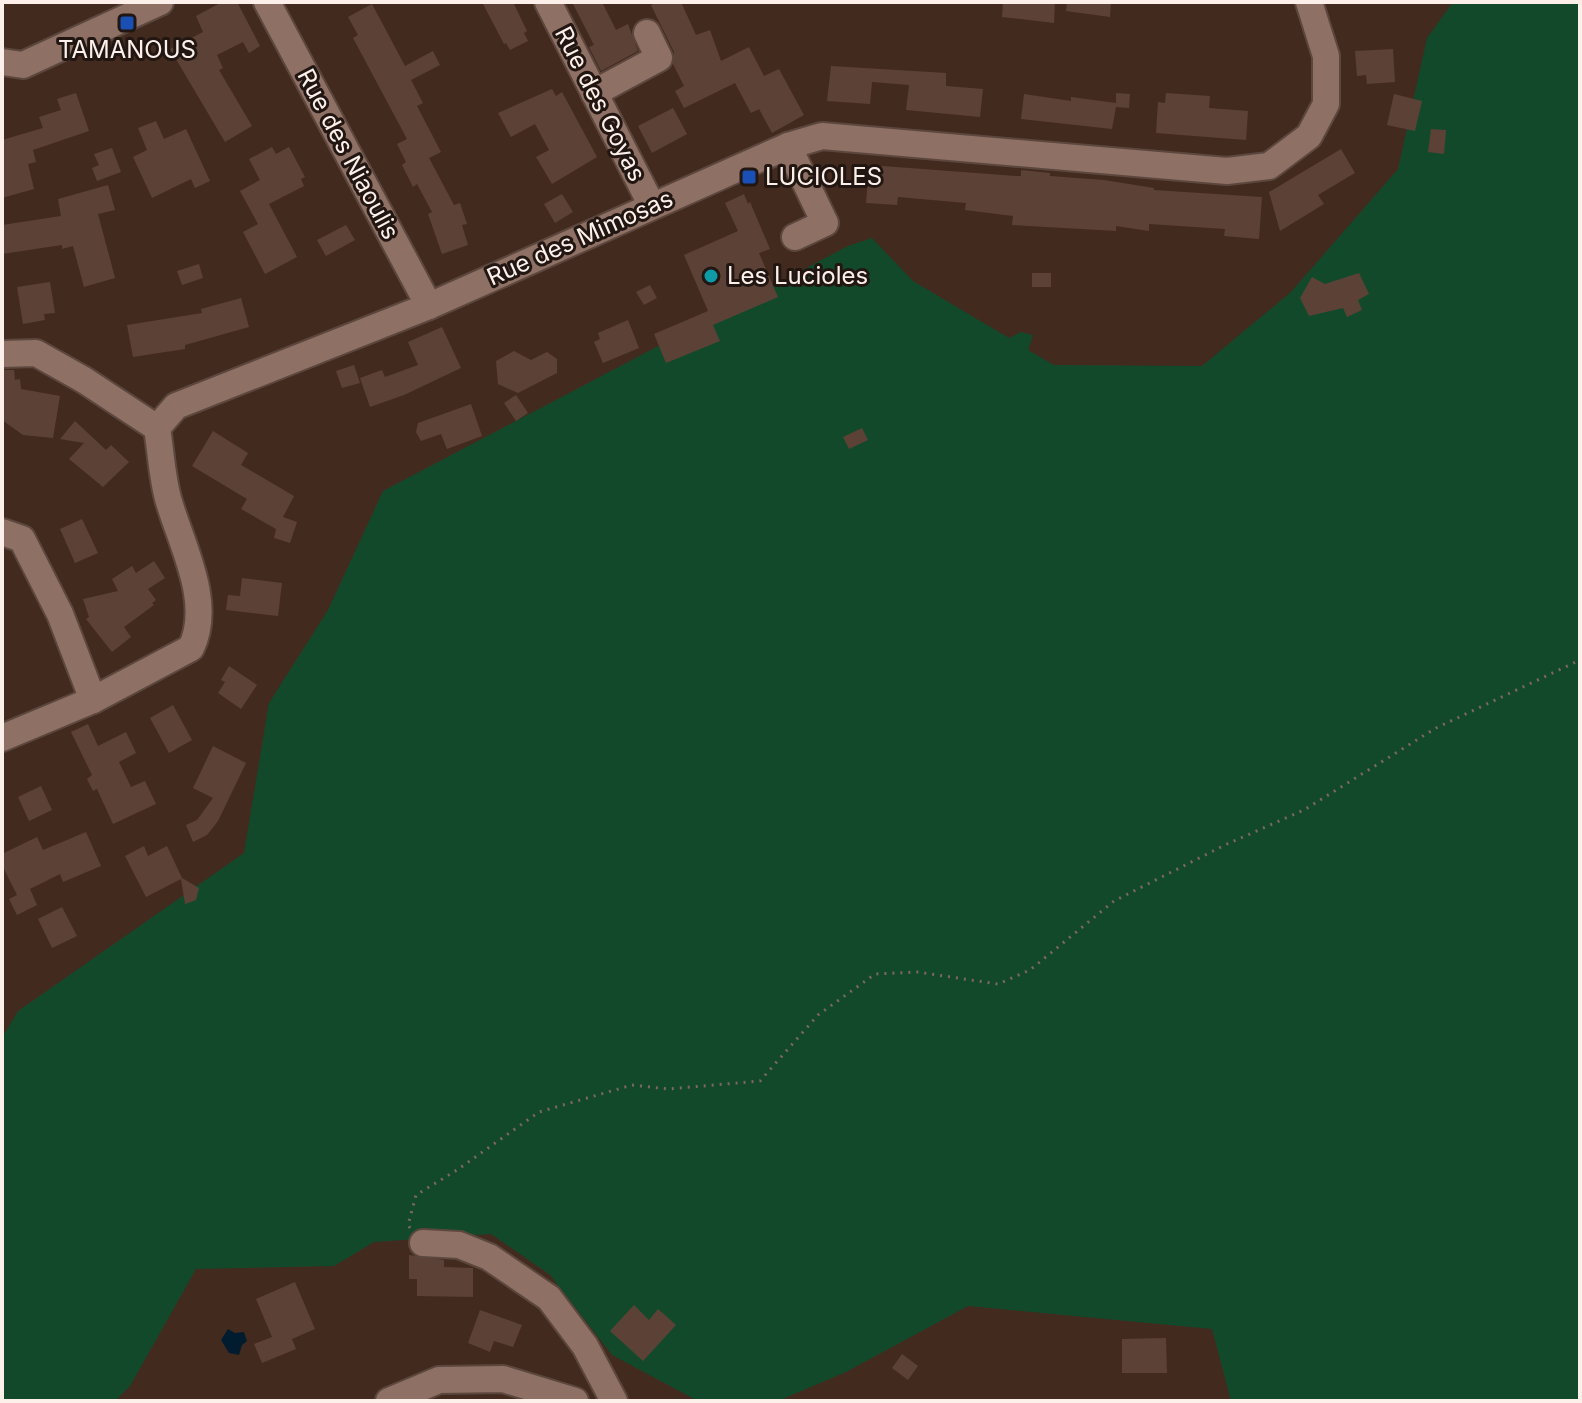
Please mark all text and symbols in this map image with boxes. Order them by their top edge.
marker: TAMANOUS [118,14,136,32]
street label: Rue des Goyas [549,22,652,186]
place label: TAMANOUS [58,35,196,64]
street label: Rue des Niaoulis [291,64,406,244]
place label: LUCIOLES [765,162,882,191]
marker: LUCIOLES [740,168,758,186]
street label: Rue des Mimosas [482,184,677,292]
place label: Les Lucioles [727,261,868,290]
marker: Les Lucioles [702,267,720,285]

